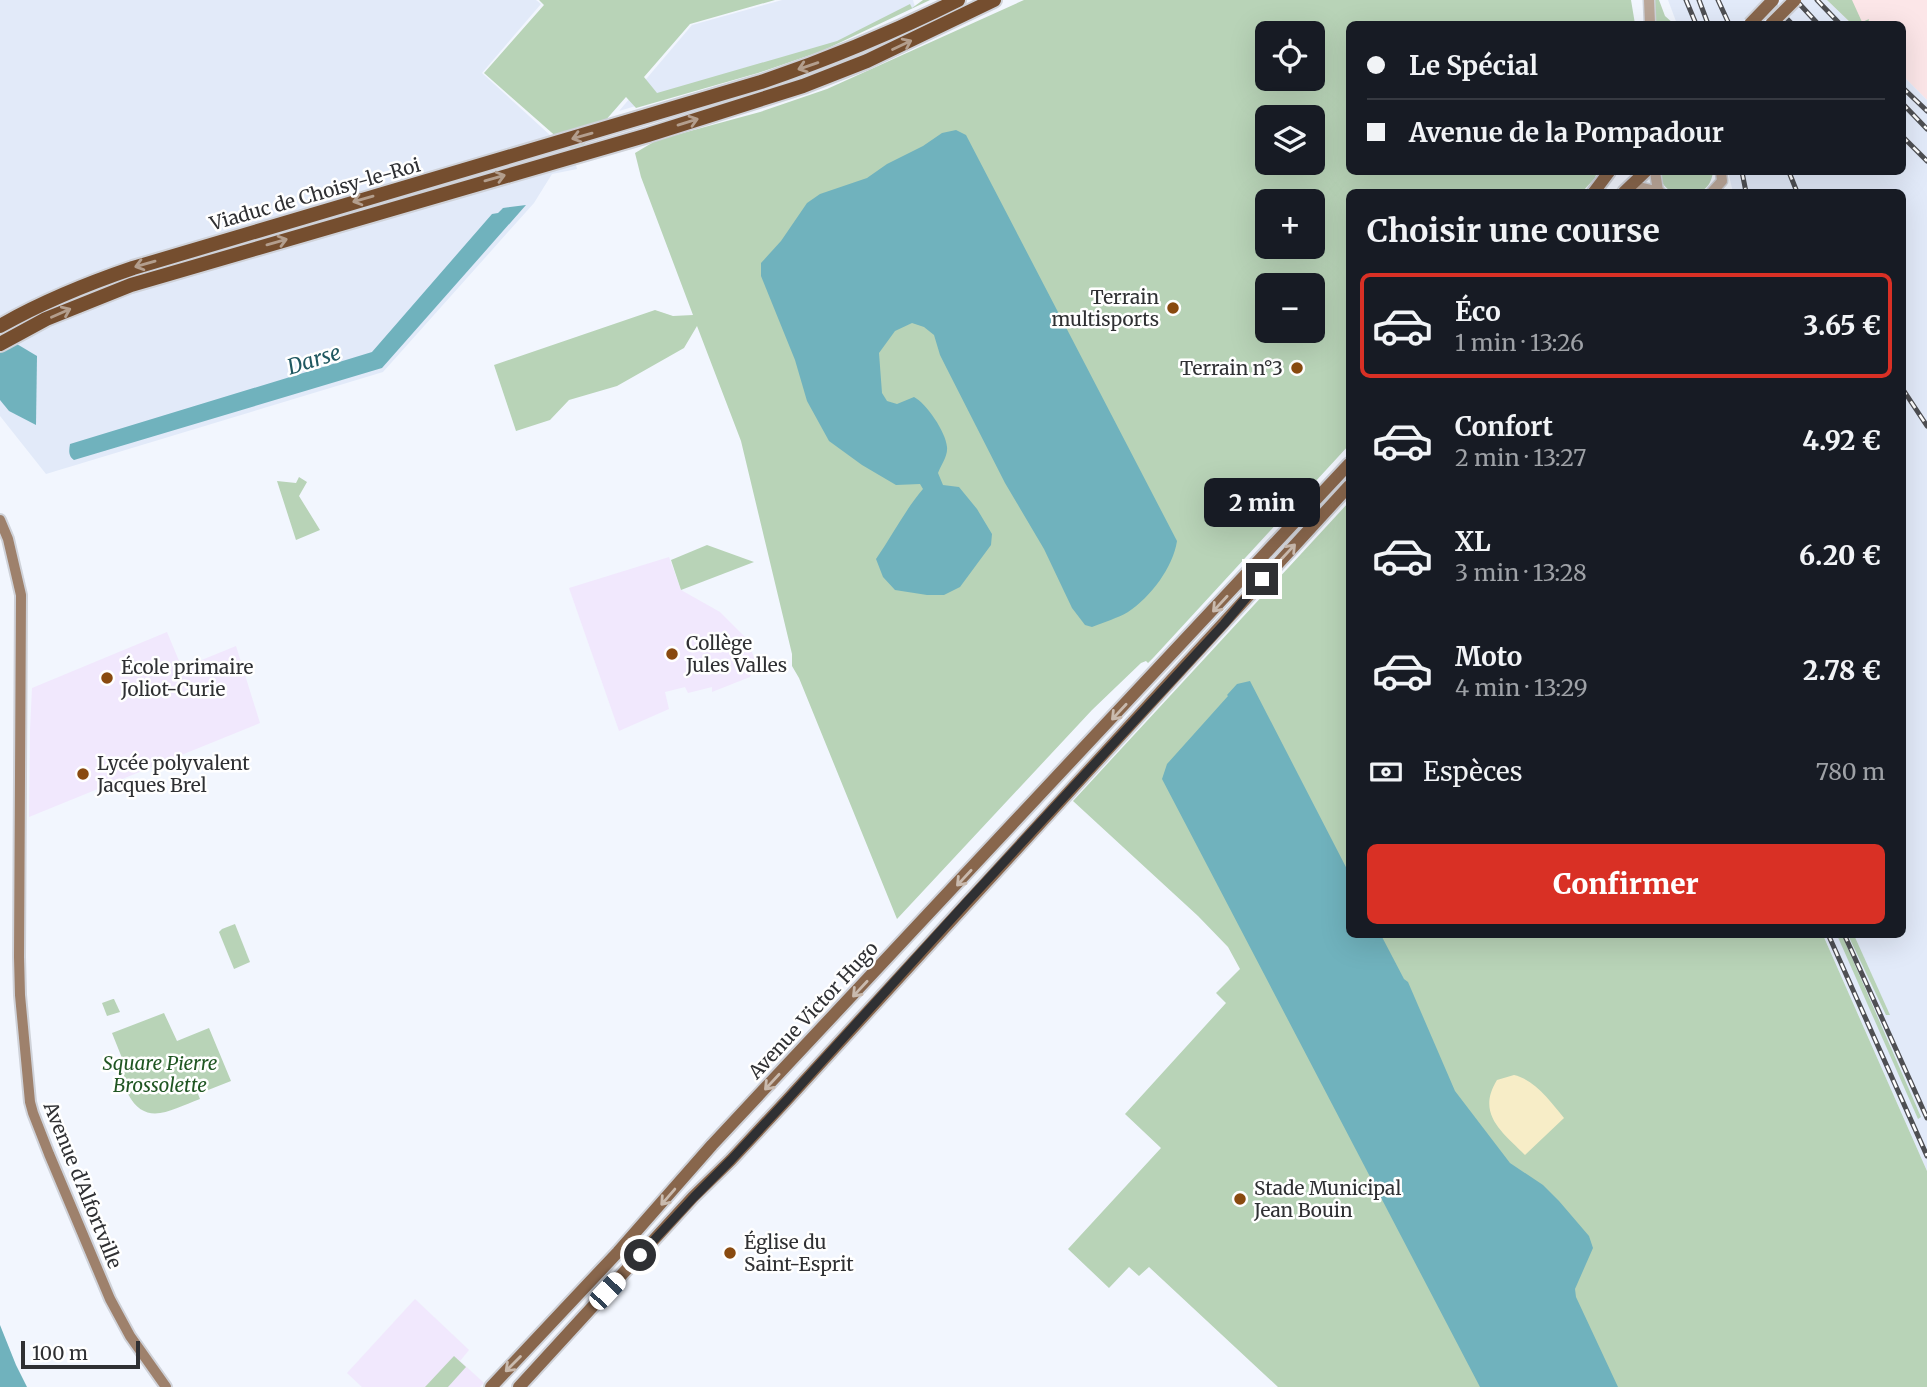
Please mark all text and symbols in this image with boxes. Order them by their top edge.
map controls [1255,21,1325,343]
button: locate [1255,21,1325,91]
one-way arrow [891,38,912,51]
text: Le Spécial [1409,49,1538,82]
one-way arrow [798,61,820,73]
button: layers [1255,105,1325,175]
one-way arrow [677,115,699,128]
text: Avenue de la Pompadour [1409,116,1724,149]
one-way arrow [571,130,593,143]
street label: Viaduc de Choisy-le-Roi [206,152,423,236]
one-way arrow [484,171,506,184]
button: + [1255,189,1325,259]
one-way arrow [352,194,374,207]
text: Choisir une course [1367,211,1660,251]
one-way arrow [266,235,288,248]
one-way arrow [134,258,157,271]
button: − [1255,273,1325,343]
place label: Terrain multisports [1052,285,1159,331]
icon: car [1371,294,1434,357]
text: Éco [1455,295,1501,328]
marker: Terrain multisports [1165,300,1181,316]
one-way arrow [49,306,71,319]
text: 3.65 € [1803,309,1881,342]
text: 1 min · 13:26 [1455,328,1584,357]
water label: Darse [283,339,344,381]
place label: Terrain n°3 [1180,356,1283,380]
marker: Terrain n°3 [1289,360,1305,376]
icon: car [1371,409,1434,472]
text: Confort [1455,410,1553,443]
text: 4.92 € [1802,424,1881,457]
text: 2 min · 13:27 [1455,443,1586,472]
callout: 2 min [1204,477,1320,526]
text: 2 min [1229,488,1295,517]
icon: car [1371,524,1434,587]
text: XL [1455,525,1491,558]
text: 6.20 € [1799,539,1881,572]
one-way arrow [1279,544,1296,561]
text: 3 min · 13:28 [1455,558,1587,587]
route end [1246,563,1278,595]
one-way arrow [1211,595,1228,612]
place label: Collège Jules Valles [685,631,787,677]
icon: car [1371,639,1434,702]
text: Moto [1455,640,1522,673]
marker: Collège Jules Valles [664,646,680,662]
text: 2.78 € [1803,654,1881,687]
place label: École primaire Joliot-Curie [120,655,254,701]
marker: École primaire Joliot-Curie [99,670,115,686]
text: 4 min · 13:29 [1455,673,1588,702]
one-way arrow [1111,703,1127,721]
place label: Lycée polyvalent Jacques Brel [96,751,250,797]
icon: cash [1367,753,1405,791]
text: Espèces [1423,755,1523,788]
text: 780 m [1816,757,1885,786]
marker: Lycée polyvalent Jacques Brel [75,766,91,782]
button: Confirmer [1367,844,1885,924]
one-way arrow [955,869,972,886]
street label: Avenue Victor Hugo [742,936,883,1084]
one-way arrow [851,980,868,997]
park label: Square Pierre Brossolette [102,1051,218,1097]
one-way arrow [763,1073,780,1090]
street label: Avenue d'Alfortville [38,1097,127,1272]
place label: Stade Municipal Jean Bouin [1253,1176,1401,1222]
one-way arrow [660,1188,676,1206]
marker: Stade Municipal Jean Bouin [1232,1191,1248,1207]
place label: Église du Saint-Esprit [744,1230,854,1276]
route start [624,1239,656,1271]
marker: Église du Saint-Esprit [722,1245,738,1261]
car [585,1268,630,1314]
scale bar [21,1338,140,1370]
text: 100 m [32,1341,88,1365]
one-way arrow [505,1355,522,1372]

